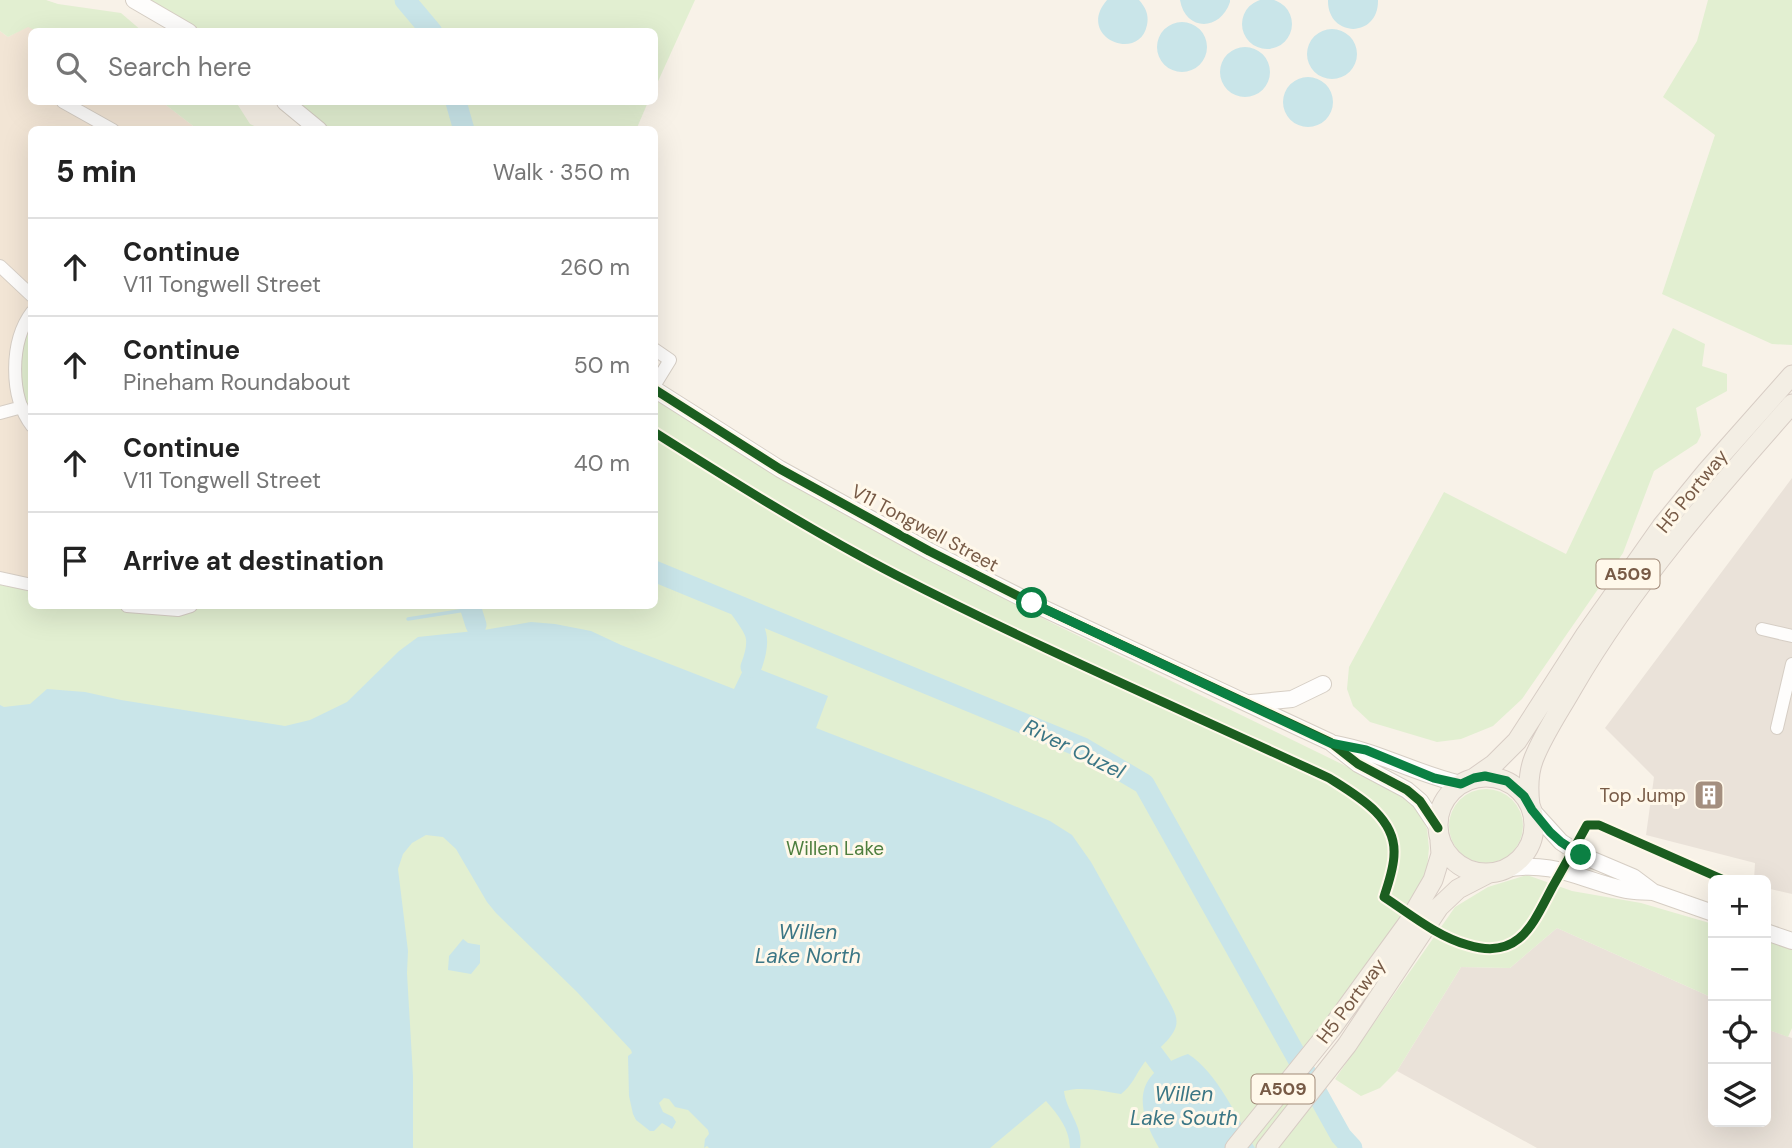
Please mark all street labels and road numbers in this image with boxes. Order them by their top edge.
street label: H5 Portway [1651,444,1734,538]
street label: V11 Tongwell Street [847,479,1003,577]
road number: A509 [1596,560,1660,588]
street label: H5 Portway [1311,953,1392,1049]
road number: A509 [1252,1074,1314,1104]

